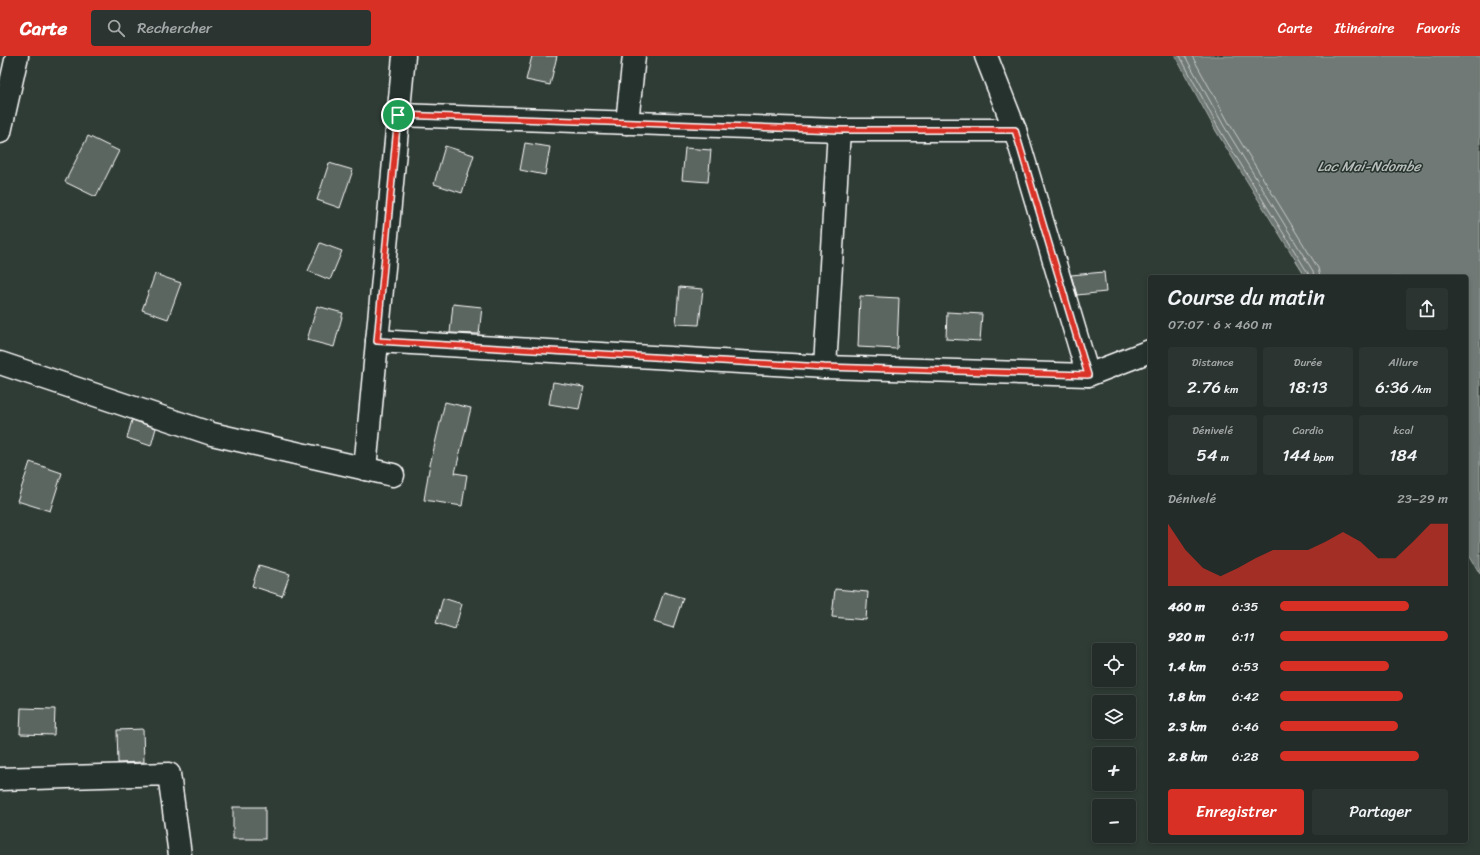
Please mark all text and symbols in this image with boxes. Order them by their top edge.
search box [91,10,371,46]
text: Carte [20,12,67,45]
text: Rechercher [137,15,212,41]
text: Carte [1278,16,1313,41]
text: Itinéraire [1335,16,1394,41]
text: Favoris [1416,16,1460,41]
icon: search [105,17,127,39]
pin [381,98,415,132]
icon: arrive [387,104,409,126]
water label: Lac Mai-Ndombe [1317,154,1422,179]
text: Course du matin [1168,278,1325,317]
button: share [1406,288,1448,330]
text: 07:07 · 6 × 460 m [1168,313,1272,336]
text: Distance [1192,353,1234,372]
text: Durée [1294,353,1322,372]
text: Allure [1389,353,1418,372]
text: 2.76 [1187,372,1221,402]
text: 18:13 [1288,372,1328,402]
text: 6:36 [1375,372,1409,402]
text: km [1221,380,1238,399]
text: /km [1409,380,1432,399]
text: Dénivelé [1192,421,1233,440]
text: Cardio [1292,421,1324,440]
text: kcal [1393,421,1413,440]
text: 54 [1197,440,1218,470]
text: 144 [1282,440,1311,470]
text: 184 [1389,440,1417,470]
text: m [1218,448,1229,467]
text: bpm [1311,448,1334,467]
text: Dénivelé [1168,487,1216,510]
text: 23–29 m [1397,487,1448,510]
text: 460 m [1168,595,1205,618]
text: 6:35 [1232,595,1258,618]
text: 920 m [1168,625,1205,648]
text: 6:11 [1232,625,1254,648]
map controls [1092,643,1136,843]
button: locate [1092,643,1136,687]
text: 1.4 km [1168,655,1206,678]
text: 6:53 [1232,655,1258,678]
text: 1.8 km [1168,685,1206,708]
text: 6:42 [1232,685,1259,708]
button: layers [1092,695,1136,739]
text: 2.3 km [1168,715,1207,738]
text: 6:46 [1232,715,1259,738]
text: 2.8 km [1168,745,1208,768]
text: 6:28 [1232,745,1259,768]
button: + [1092,747,1136,791]
button: Enregistrer [1168,789,1304,835]
button: Partager [1312,789,1448,835]
button: − [1092,799,1136,843]

